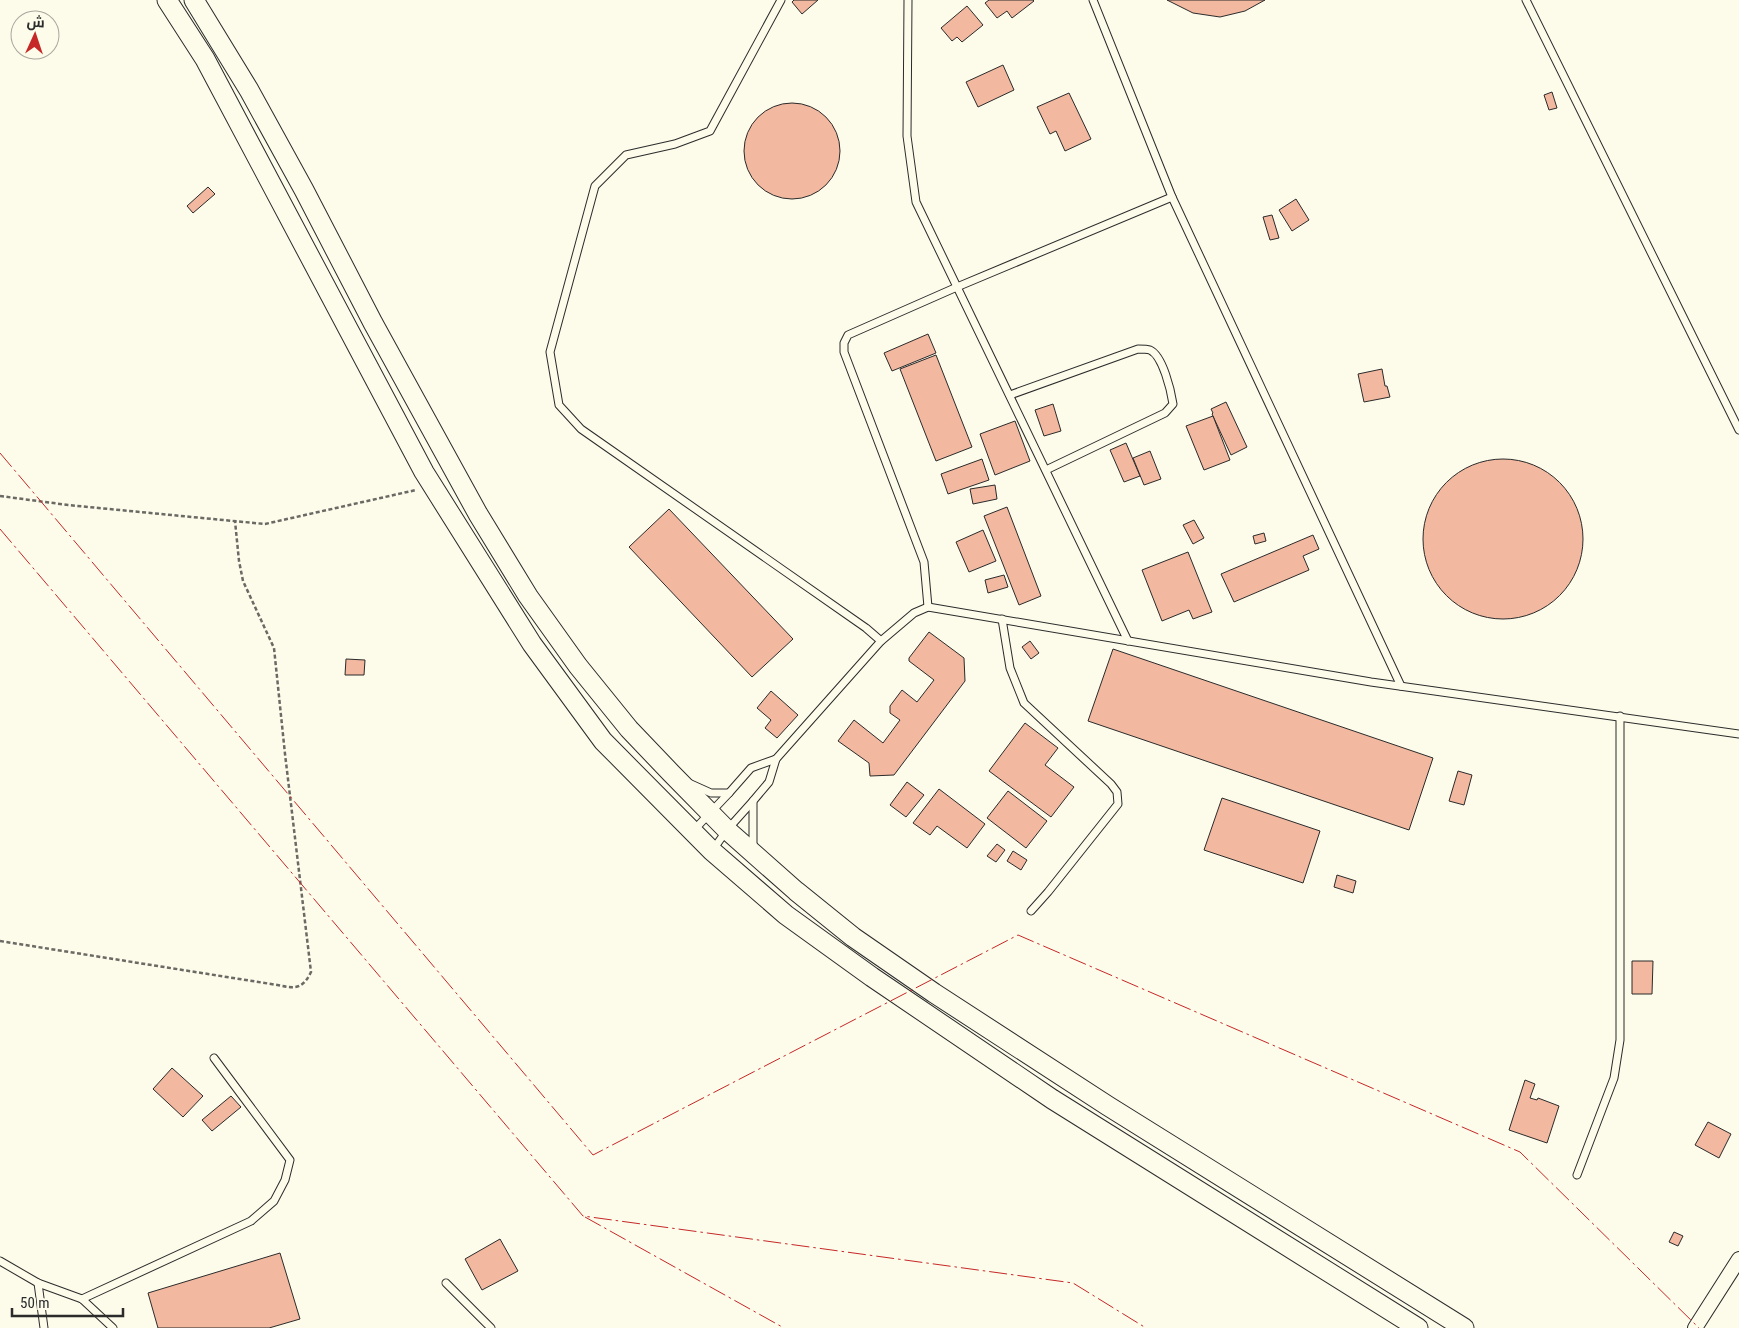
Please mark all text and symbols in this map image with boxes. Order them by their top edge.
north arrow [10,10,60,60]
text: ش [26,14,45,31]
scale bar [12,1286,124,1318]
text: 50 m [20,1294,50,1312]

